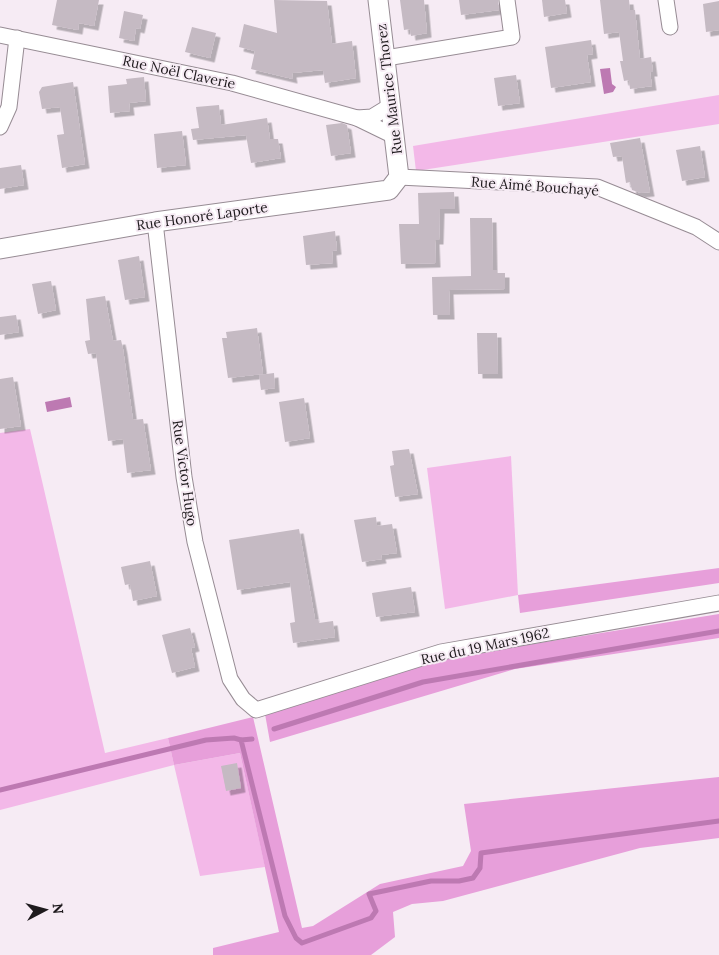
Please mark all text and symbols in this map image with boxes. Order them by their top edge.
street label: Rue Maurice Thorez [372,23,406,155]
street label: Rue Noël Claverie [121,51,238,93]
street label: Rue Aimé Bouchayé [471,173,600,199]
street label: Rue Honoré Laporte [135,198,269,234]
street label: Rue Victor Hugo [169,419,201,527]
street label: Rue du 19 Mars 1962 [419,624,551,668]
north arrow [20,885,70,935]
text: N [48,902,67,915]

